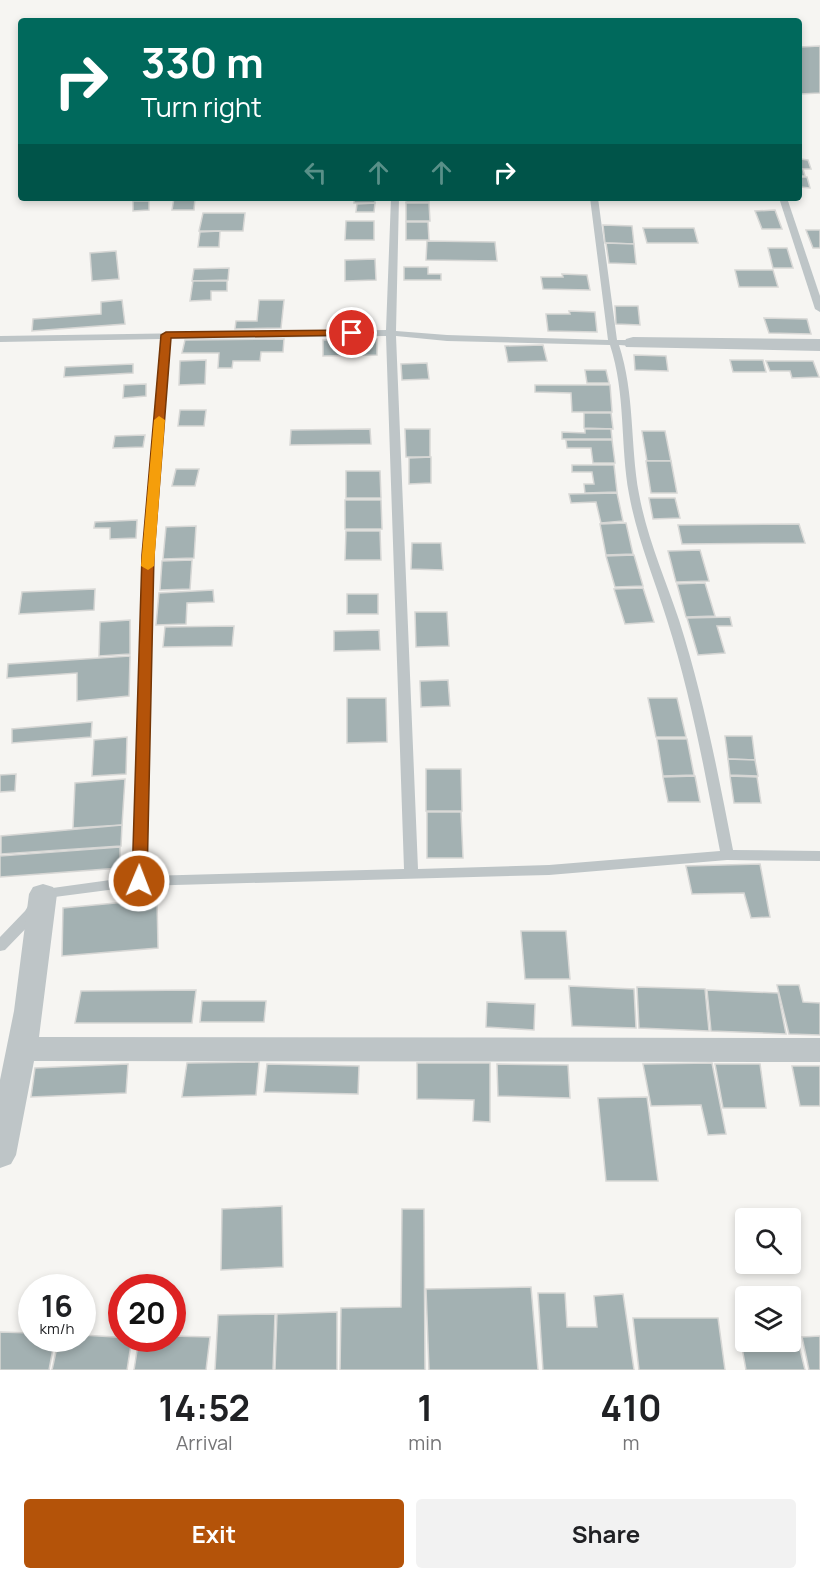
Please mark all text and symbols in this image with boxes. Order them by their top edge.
text: 330 m [141,33,264,91]
icon: right [42,42,120,120]
text: Turn right [141,88,262,125]
icon: left [299,156,332,189]
icon: ahead [362,156,395,189]
icon: ahead [425,156,458,189]
icon: right [488,156,521,189]
pin [326,307,377,358]
icon: arrive [335,316,368,349]
position arrow [107,849,171,913]
map controls [735,1208,801,1352]
button: search [735,1208,801,1274]
speed limit sign: 20 [108,1274,186,1352]
text: 16 [41,1285,73,1326]
button: layers [735,1286,801,1352]
text: km/h [40,1318,74,1339]
text: 14:52 [158,1383,250,1432]
text: 1 [417,1383,433,1432]
text: 410 [600,1383,662,1432]
text: Arrival [176,1429,233,1456]
text: min [408,1429,442,1456]
text: m [622,1429,639,1456]
button: Exit [24,1499,404,1568]
button: Share [416,1499,796,1568]

